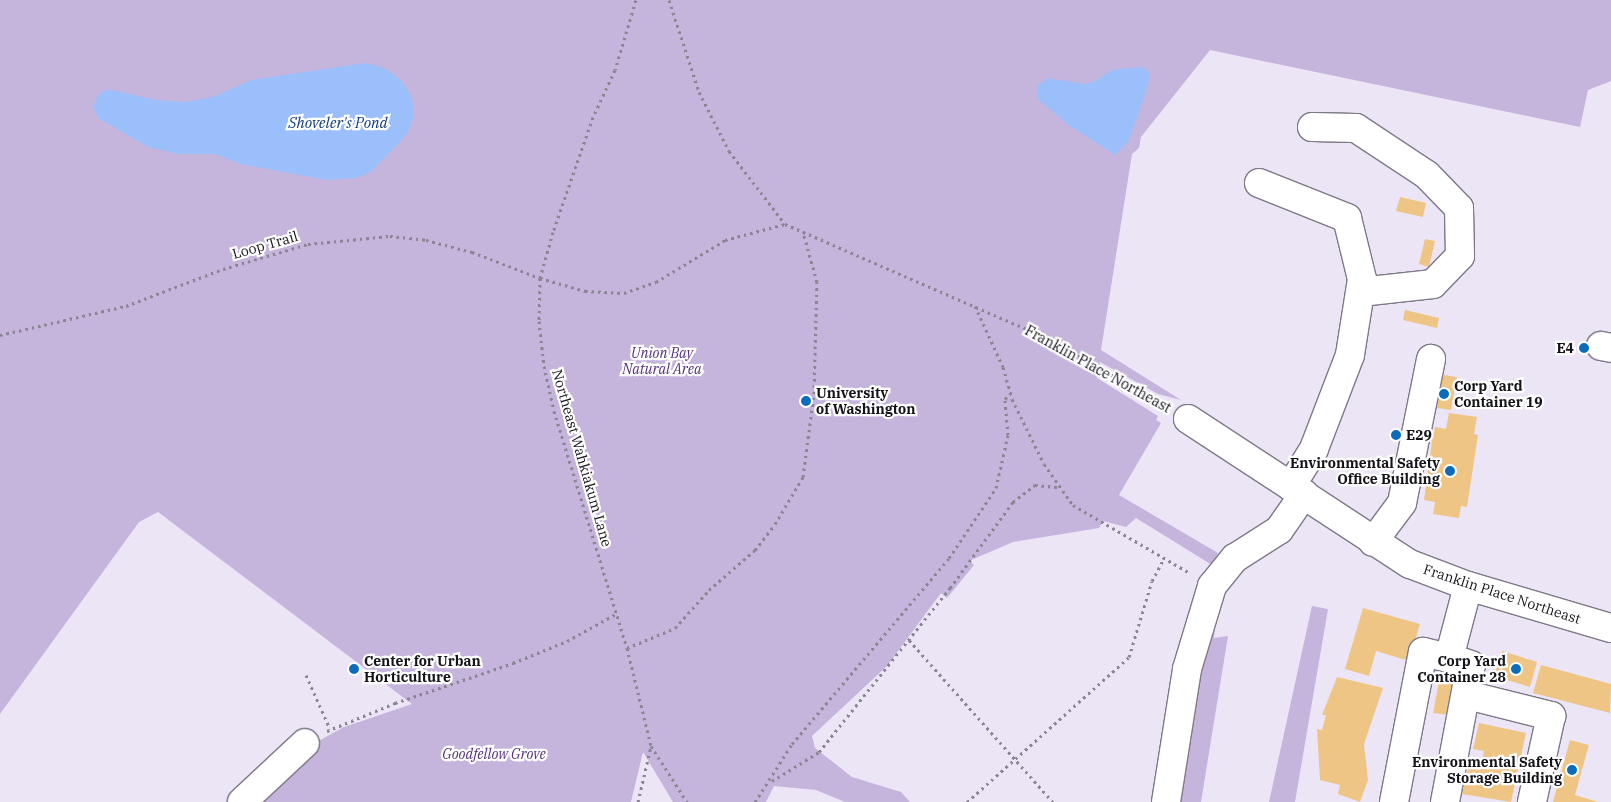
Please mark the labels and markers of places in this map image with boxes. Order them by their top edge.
place label: E4 [1556,340,1574,356]
marker: E4 [1578,342,1590,354]
place label: Corp Yard Container 19 [1454,378,1543,411]
place label: University of Washington [816,385,915,418]
marker: Corp Yard Container 19 [1438,388,1450,400]
marker: University of Washington [800,395,812,407]
place label: E29 [1406,427,1432,443]
marker: E29 [1390,429,1402,441]
place label: Environmental Safety Office Building [1290,455,1440,488]
marker: Environmental Safety Office Building [1444,465,1456,477]
place label: Center for Urban Horticulture [364,653,481,686]
place label: Corp Yard Container 28 [1417,653,1506,686]
marker: Center for Urban Horticulture [348,663,360,675]
marker: Corp Yard Container 28 [1510,663,1522,675]
place label: Environmental Safety Storage Building [1412,754,1562,786]
marker: Environmental Safety Storage Building [1566,764,1578,776]

